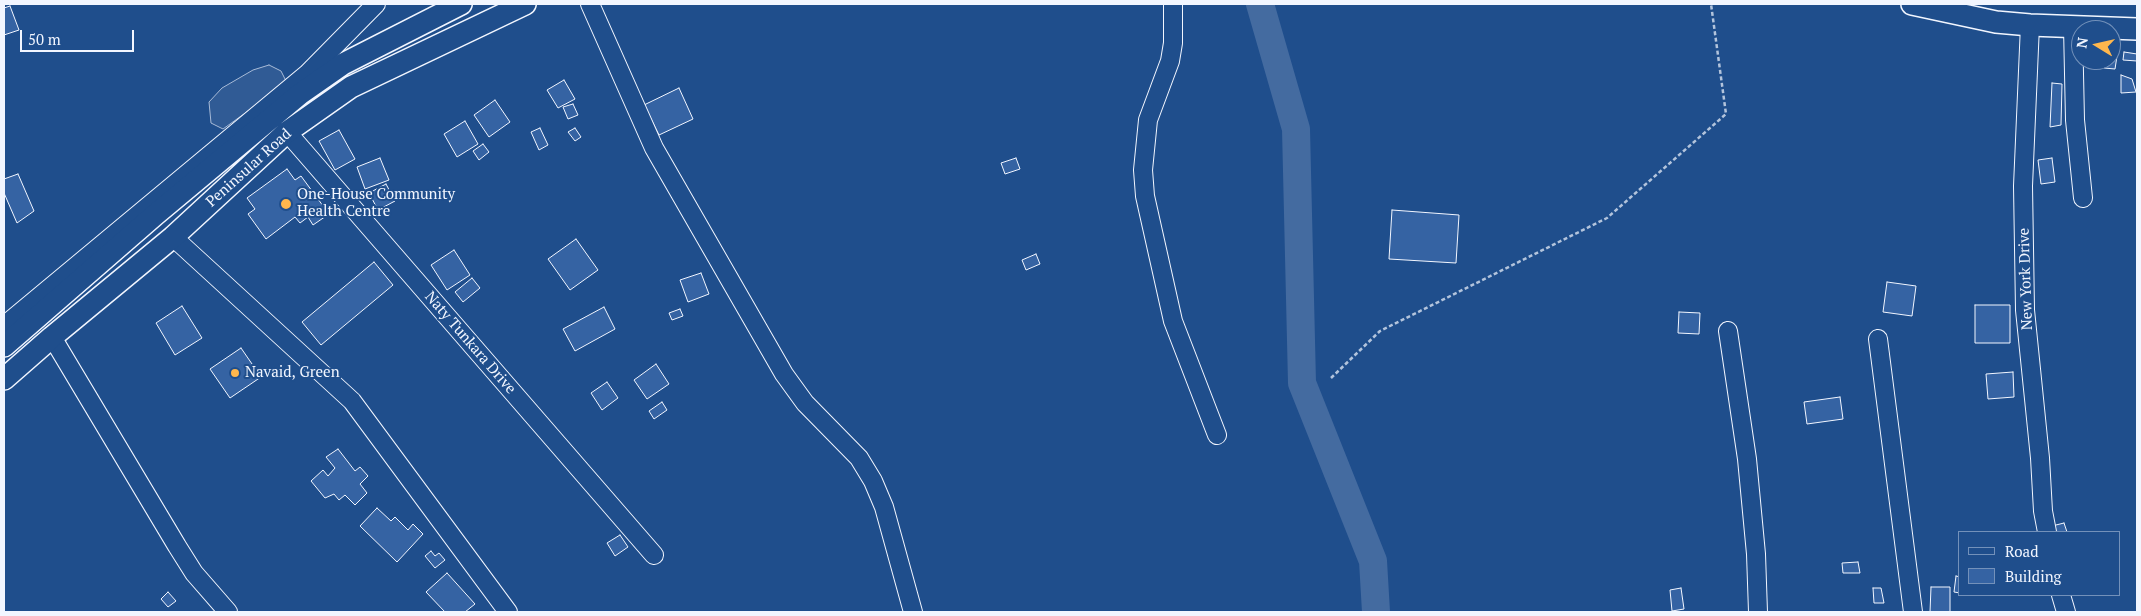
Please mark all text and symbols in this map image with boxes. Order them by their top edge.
scale bar [22,20,136,52]
north arrow [2071,20,2121,70]
text: 50 m [28,29,61,49]
text: N [2071,36,2092,49]
street label: Peninsular Road [203,125,295,211]
place label: One-House Community Health Centre [297,186,455,221]
marker: One-House Community Health Centre [279,197,293,211]
street label: New York Drive [2015,227,2037,331]
street label: Naty Tunkara Drive [421,288,519,398]
place label: Navaid, Green [245,364,340,382]
marker: Navaid, Green [229,367,241,379]
legend [1958,531,2121,596]
text: Road [2005,541,2038,561]
text: Building [2005,566,2062,586]

